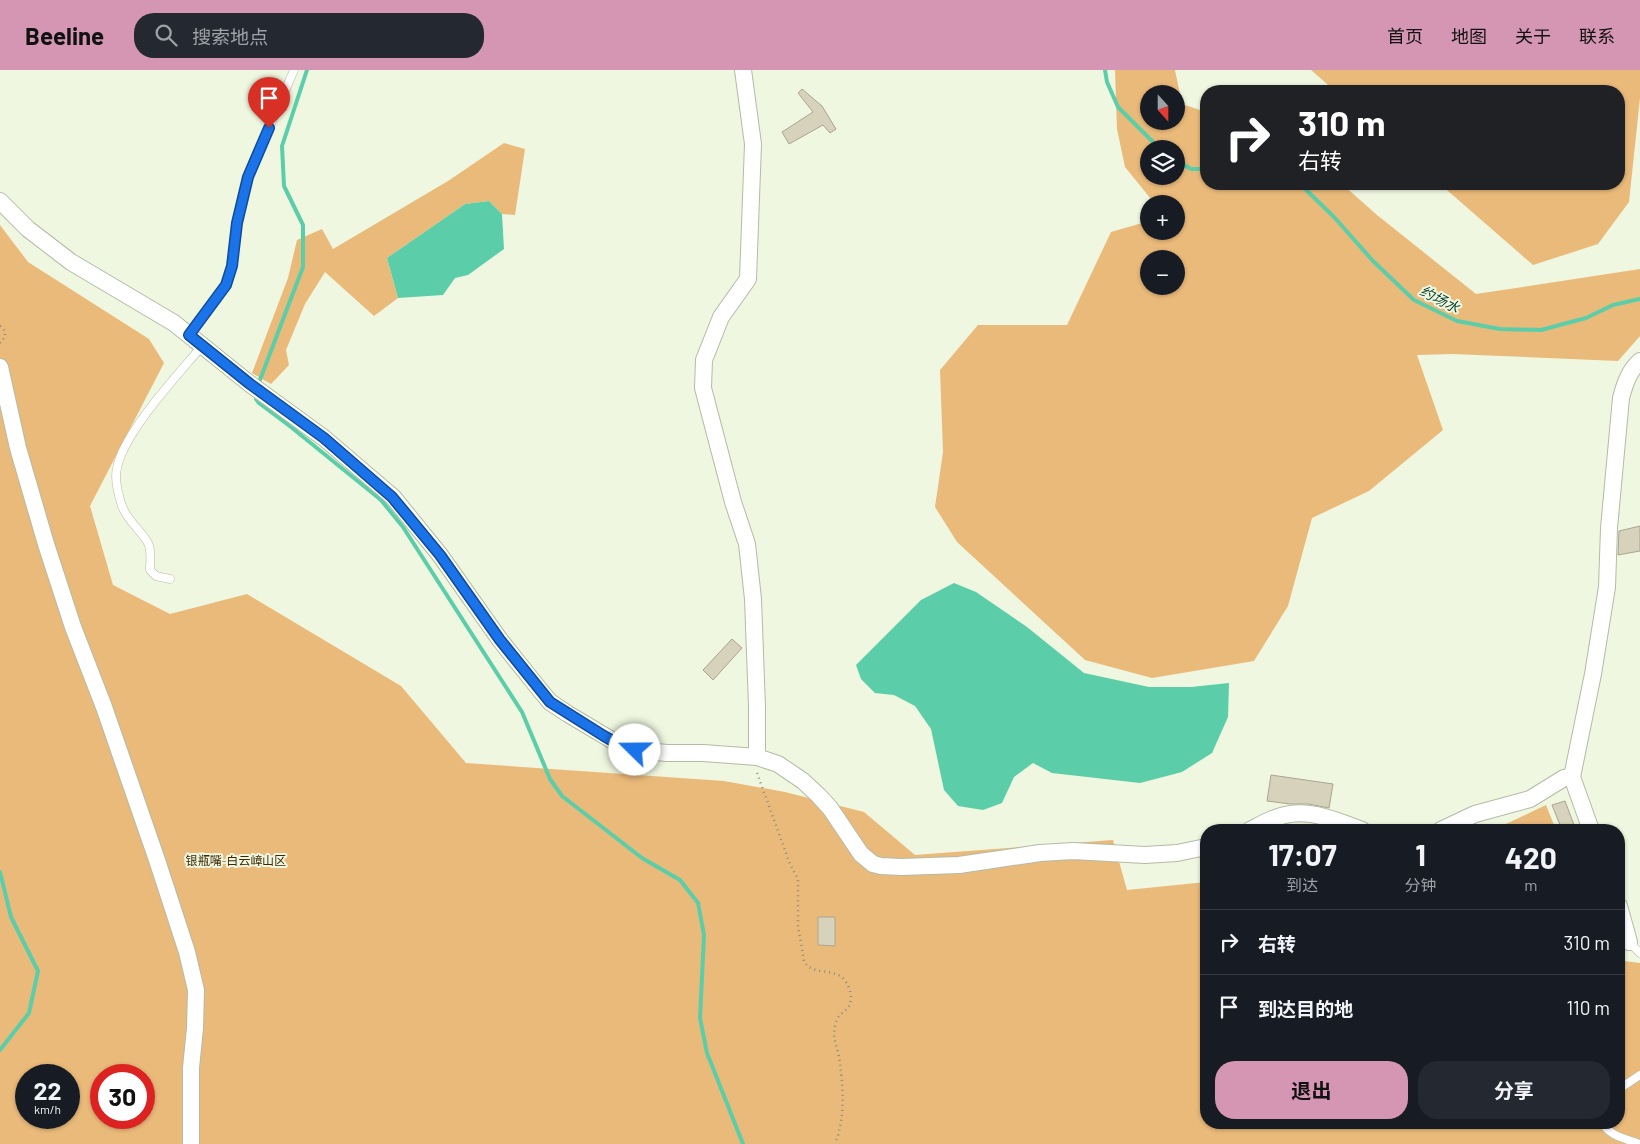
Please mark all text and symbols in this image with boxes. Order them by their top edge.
search box [134,13,484,58]
text: Beeline [25,21,104,50]
icon: search [152,21,180,49]
text: 搜索地点 [192,25,268,48]
text: 首页 [1387,25,1423,47]
text: 地图 [1451,25,1487,47]
text: 关于 [1515,25,1551,47]
text: 联系 [1579,25,1615,47]
pin [248,77,290,128]
icon: arrive [255,84,283,112]
north arrow [1140,85,1185,130]
map controls [1140,85,1185,295]
text: 310 m [1298,101,1385,143]
icon: right [1215,105,1280,170]
button: layers [1140,140,1185,185]
text: 右转 [1298,147,1342,173]
button: + [1140,195,1185,240]
button: − [1140,250,1185,295]
water label: 约场水 [1417,282,1463,317]
position arrow [608,723,660,775]
text: 17:07 [1268,836,1337,872]
text: 1 [1415,836,1426,872]
text: 420 [1505,839,1557,875]
park label: 银瓶嘴-白云嶂山区 [186,853,286,867]
text: 到达 [1286,875,1318,894]
text: 分钟 [1405,875,1437,894]
text: m [1524,875,1537,894]
icon: right [1215,928,1243,956]
text: 310 m [1563,931,1610,954]
text: 右转 [1258,932,1296,955]
icon: arrive [1215,993,1243,1021]
text: 110 m [1566,996,1610,1019]
text: 到达目的地 [1258,997,1353,1020]
button: 退出 [1215,1061,1408,1119]
button: 分享 [1418,1061,1610,1119]
speed limit sign: 30 [90,1064,155,1129]
text: 22 [33,1075,62,1105]
text: km/h [34,1102,61,1116]

